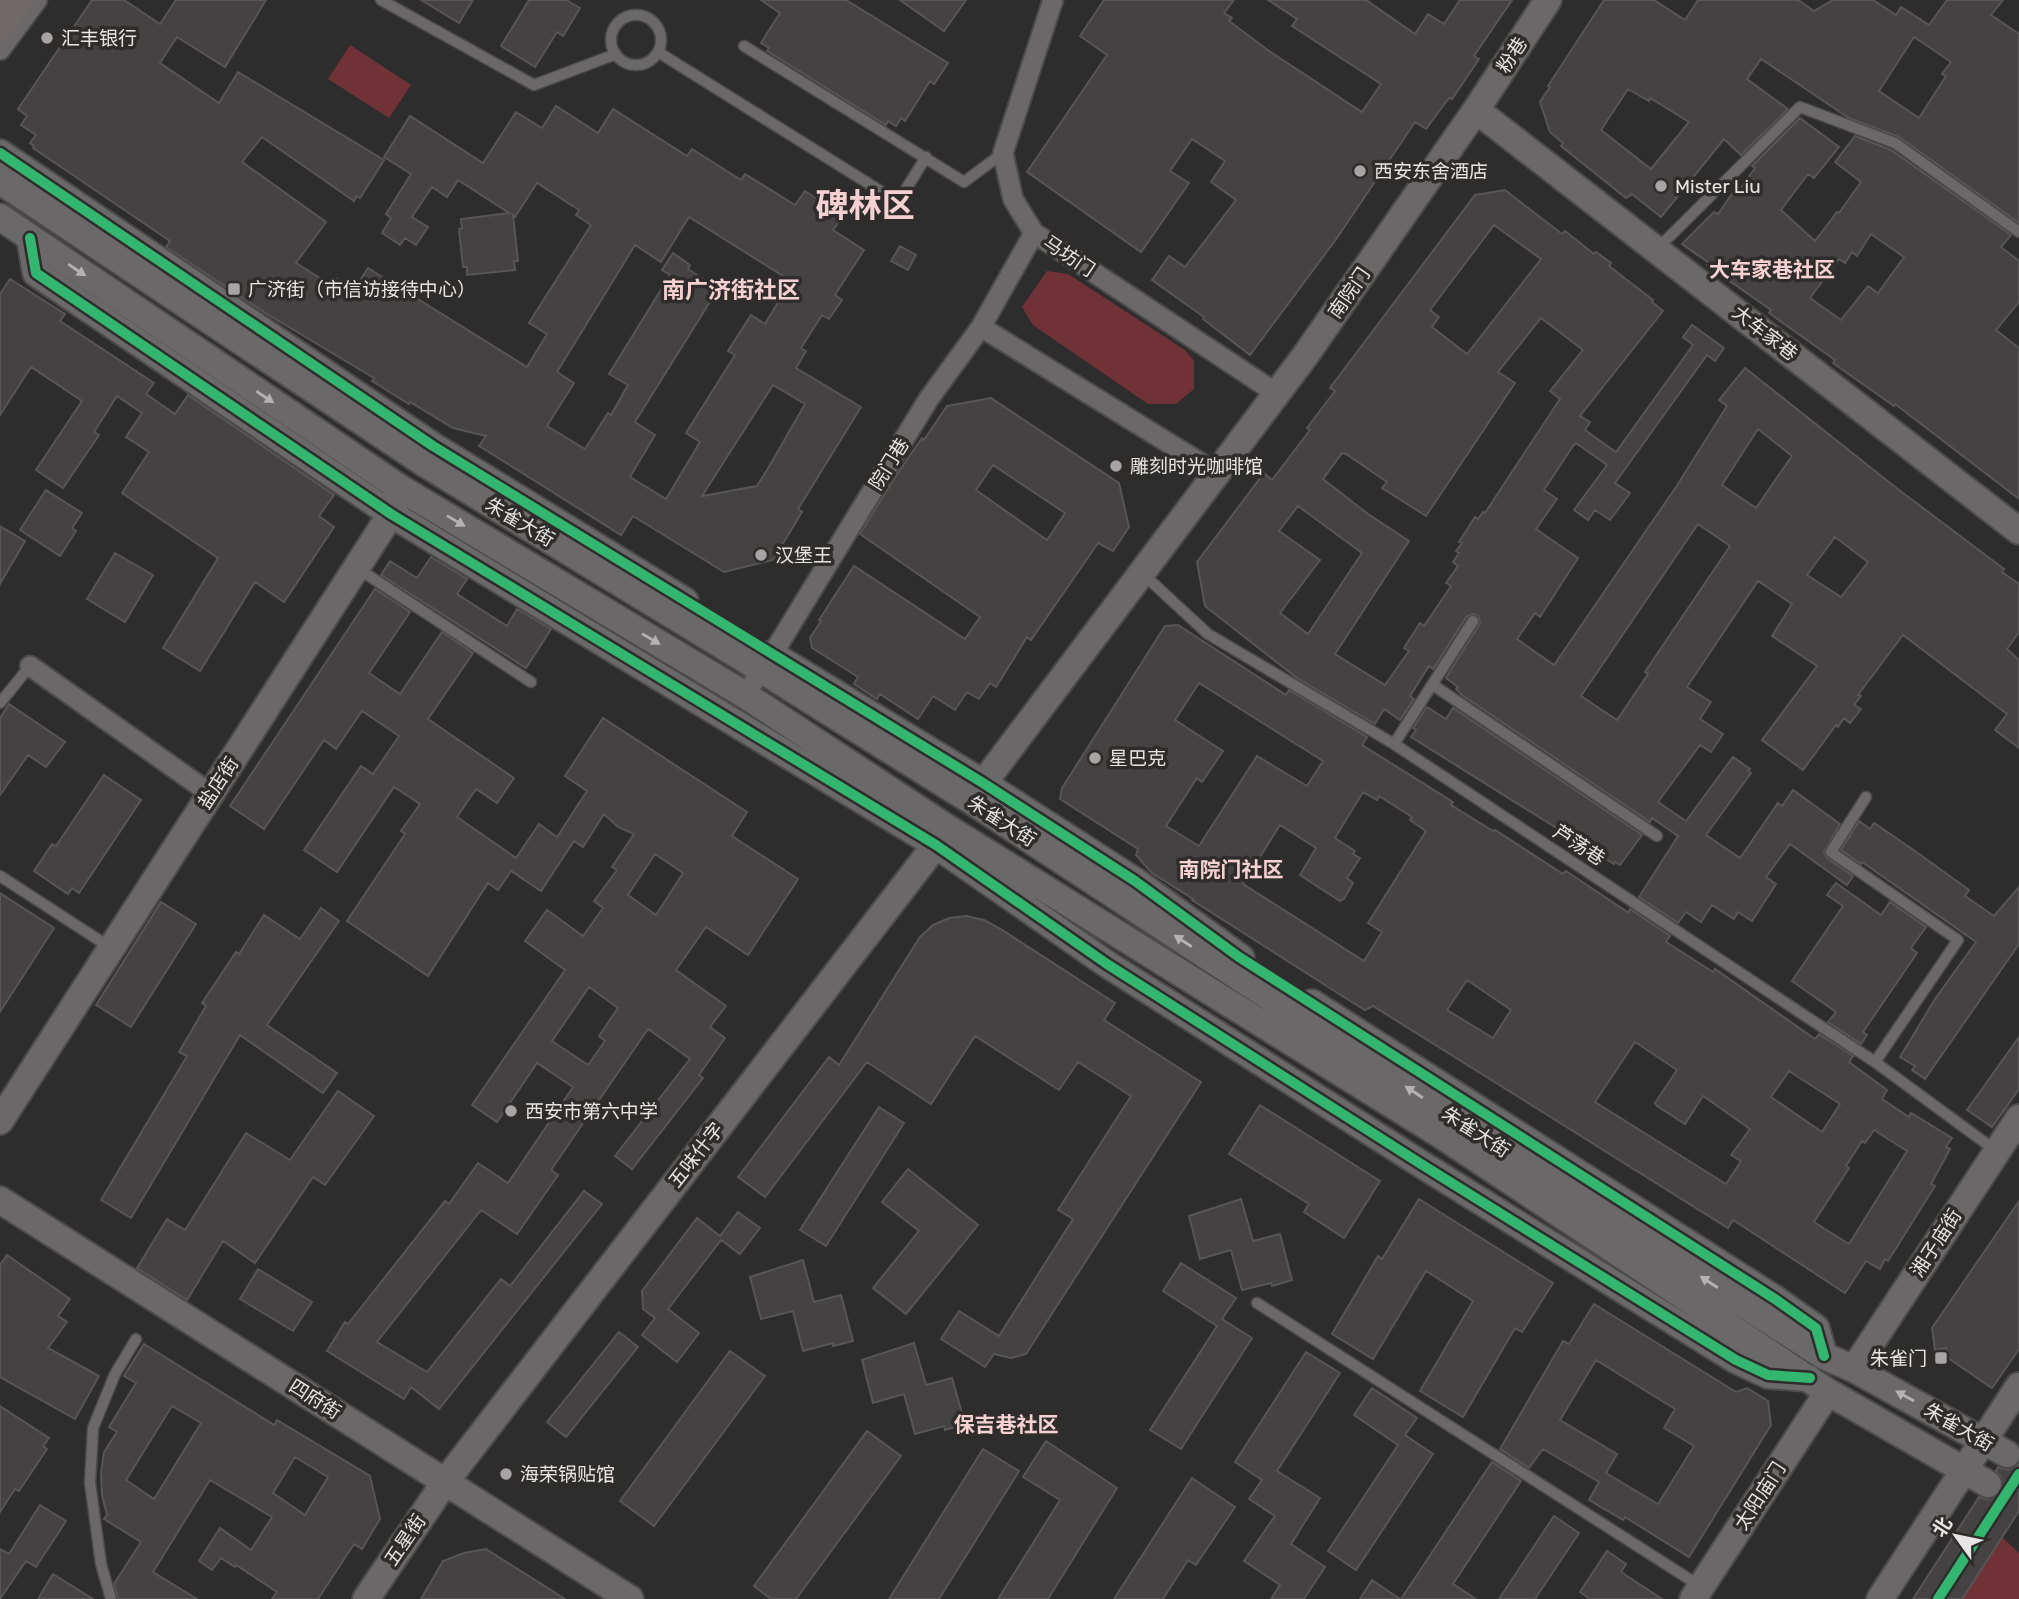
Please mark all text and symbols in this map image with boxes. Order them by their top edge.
place label: 汇丰银行 [61,27,137,50]
marker: 汇丰银行 [39,30,55,46]
street label: 粉巷 [1492,33,1532,77]
place label: 西安东舍酒店 [1374,160,1488,183]
marker: 西安东舍酒店 [1352,163,1368,179]
place label: Mister Liu [1675,175,1761,198]
marker: Mister Liu [1653,178,1669,194]
district label: 碑林区 [816,186,915,225]
street label: 马坊门 [1039,231,1099,281]
district label: 大车家巷社区 [1709,257,1835,282]
one-way arrow [67,263,87,276]
street label: 南院门 [1323,263,1375,323]
district label: 南广济街社区 [662,276,800,304]
place label: 广济街（市信访接待中心） [248,278,476,301]
marker: 广济街（市信访接待中心） [226,281,242,297]
street label: 大车家巷 [1728,301,1802,365]
one-way arrow [256,390,274,404]
street label: 院门巷 [864,434,914,494]
place label: 雕刻时光咖啡馆 [1130,455,1263,478]
marker: 雕刻时光咖啡馆 [1108,458,1124,474]
street label: 朱雀大街 [481,493,559,551]
one-way arrow [446,515,465,528]
place label: 汉堡王 [775,544,832,567]
marker: 汉堡王 [753,547,769,563]
one-way arrow [641,632,660,645]
place label: 星巴克 [1109,747,1166,770]
marker: 星巴克 [1087,750,1103,766]
street label: 盐店街 [193,753,243,813]
street label: 朱雀大街 [964,791,1040,851]
street label: 芦荡巷 [1549,820,1609,870]
district label: 南院门社区 [1179,857,1284,882]
one-way arrow [1174,934,1193,947]
one-way arrow [1405,1086,1424,1099]
place label: 西安市第六中学 [525,1100,658,1123]
street label: 朱雀大街 [1438,1102,1514,1162]
marker: 西安市第六中学 [503,1103,519,1119]
street label: 五味什字 [664,1118,728,1192]
street label: 湘子庙街 [1906,1205,1966,1281]
one-way arrow [1699,1275,1718,1288]
place label: 朱雀门 [1870,1347,1927,1370]
marker: 朱雀门 [1933,1350,1949,1366]
street label: 四府街 [285,1374,345,1424]
one-way arrow [1895,1390,1915,1402]
street label: 朱雀大街 [1920,1398,1998,1456]
district label: 保吉巷社区 [954,1412,1059,1437]
street label: 太阳庙门 [1730,1458,1790,1534]
place label: 海荣锅贴馆 [520,1463,615,1486]
marker: 海荣锅贴馆 [498,1466,514,1482]
north arrow [1921,1501,1991,1571]
street label: 五星街 [380,1510,430,1570]
text: 北 [1927,1513,1957,1541]

